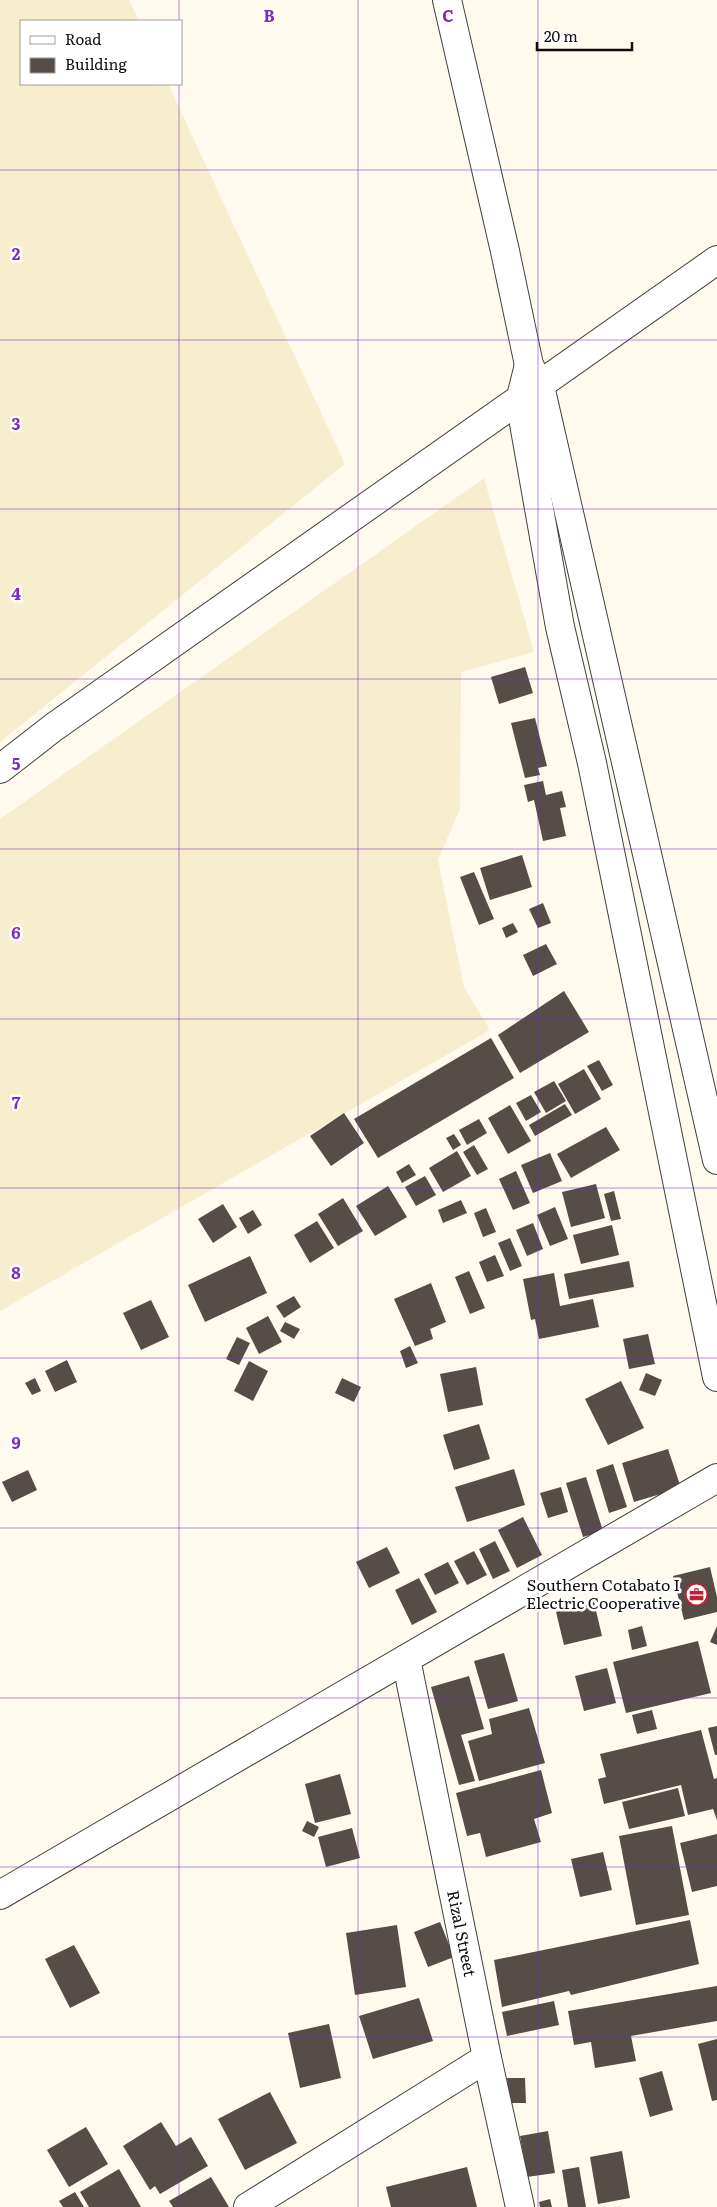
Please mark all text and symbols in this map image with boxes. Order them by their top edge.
text: B [263,3,275,27]
text: C [442,3,454,27]
legend [20,20,182,85]
scale bar [537,20,632,52]
text: 20 m [544,24,578,47]
text: Road [65,27,101,50]
text: Building [65,52,127,75]
text: 2 [12,241,21,265]
text: 3 [12,411,21,435]
text: 4 [11,581,21,605]
text: 5 [12,751,21,775]
text: 6 [11,920,21,944]
text: 7 [12,1090,21,1114]
text: 8 [11,1260,21,1284]
text: 9 [11,1430,21,1454]
place label: Southern Cotabato I Electric Cooperative [526,1572,680,1614]
office icon: Southern Cotabato I Electric Cooperative [684,1582,708,1606]
street label: Rizal Street [442,1888,483,1979]

